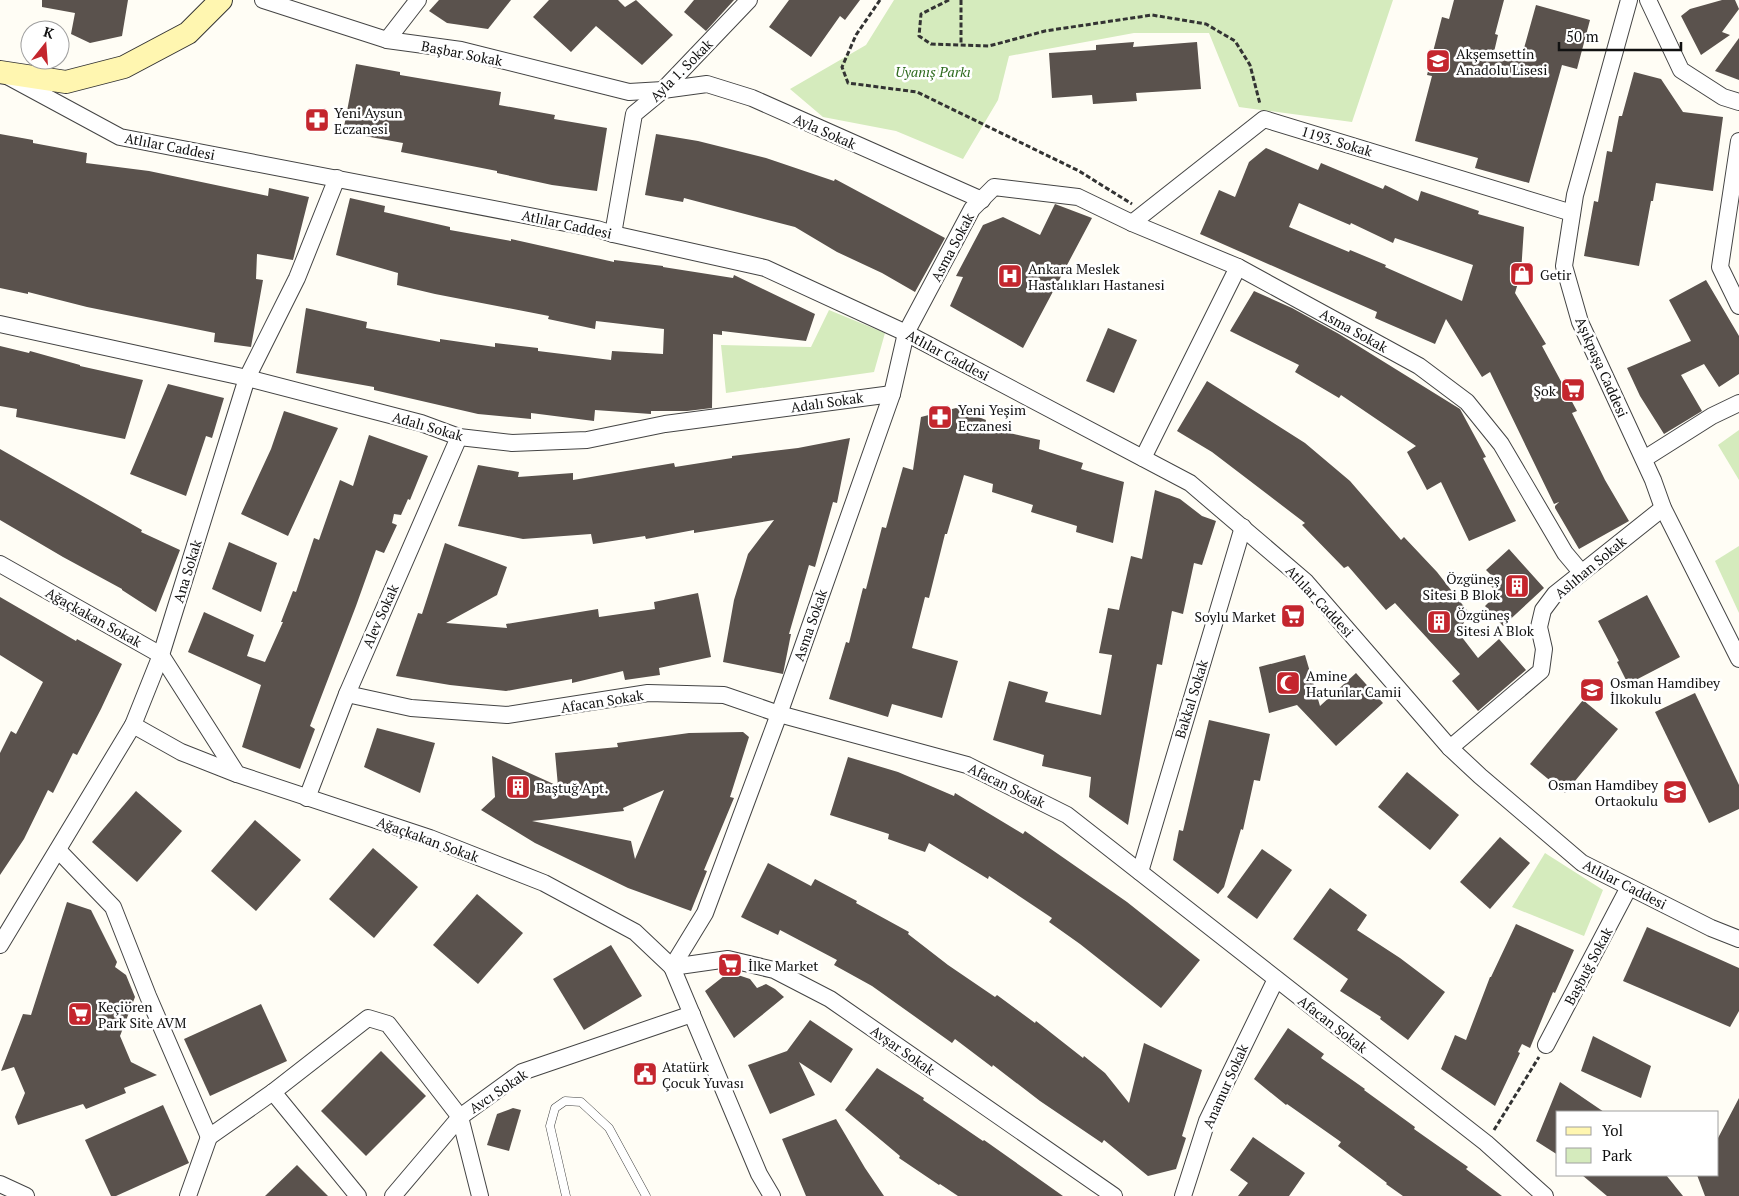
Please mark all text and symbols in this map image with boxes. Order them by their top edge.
north arrow [20,20,70,70]
scale bar [1559,20,1682,52]
text: K [41,22,57,43]
text: 50 m [1566,26,1599,46]
street label: Ayla 1. Sokak [646,34,717,105]
street label: Başbar Sokak [420,36,505,70]
place label: Akşemsettin Anadolu Lisesi [1456,44,1547,79]
school or university icon: Akşemsettin Anadolu Lisesi [1425,48,1451,74]
park label: Uyanış Parkı [895,62,971,81]
place label: Yeni Aysun Eczanesi [334,103,403,138]
pharmacy icon: Yeni Aysun Eczanesi [304,107,330,133]
street label: Ayla Sokak [790,109,860,154]
street label: 1193. Sokak [1299,121,1376,161]
street label: Atlılar Caddesi [123,128,217,164]
street label: Atlılar Caddesi [520,205,614,243]
street label: Asma Sokak [926,209,978,285]
place label: Ankara Meslek Hastalıkları Hastanesi [1028,259,1165,294]
shop icon: Getir [1509,261,1535,287]
hospital icon: Ankara Meslek Hastalıkları Hastanesi [997,263,1023,289]
place label: Getir [1540,265,1572,284]
street label: Asma Sokak [1317,304,1392,357]
street label: Aşıkpaşa Caddesi [1571,314,1633,420]
street label: Atlılar Caddesi [903,325,993,385]
supermarket icon: Şok [1560,377,1586,403]
place label: Şok [1534,381,1557,400]
street label: Adalı Sokak [790,387,865,416]
place label: Yeni Yeşim Eczanesi [958,400,1026,435]
pharmacy icon: Yeni Yeşim Eczanesi [927,404,953,430]
street label: Adalı Sokak [390,407,466,445]
street label: Aslıhan Sokak [1550,531,1630,603]
street label: Ana Sokak [168,536,206,605]
street label: Atlılar Caddesi [1282,561,1358,641]
place label: Özgüneş Sitesi B Blok [1423,569,1501,604]
building icon: Özgüneş Sitesi B Blok [1504,573,1530,599]
street label: Alev Sokak [358,580,403,651]
street label: Ağaçkakan Sokak [43,583,146,652]
street label: Asma Sokak [789,586,831,664]
supermarket icon: Soylu Market [1280,603,1306,629]
place label: Özgüneş Sitesi A Blok [1456,605,1535,640]
place label: Soylu Market [1194,607,1277,626]
building icon: Özgüneş Sitesi A Blok [1426,609,1452,635]
street label: Bakkal Sokak [1170,656,1212,741]
place label: Amine Hatunlar Camii [1306,666,1401,701]
mosque icon: Amine Hatunlar Camii [1275,670,1301,696]
place label: Osman Hamdibey İlkokulu [1610,673,1721,708]
school or university icon: Osman Hamdibey İlkokulu [1579,677,1605,703]
street label: Afacan Sokak [559,685,645,717]
street label: Afacan Sokak [965,758,1049,812]
building icon: Baştuğ Apt. [505,774,531,800]
place label: Osman Hamdibey Ortaokulu [1548,775,1659,810]
place label: Baştuğ Apt. [536,778,608,797]
school or university icon: Osman Hamdibey Ortaokulu [1662,779,1688,805]
street label: Ağaçkakan Sokak [374,812,482,867]
street label: Atlılar Caddesi [1580,855,1670,913]
street label: Başbuğ Sokak [1560,923,1617,1008]
supermarket icon: İlke Market [717,952,743,978]
place label: İlke Market [748,956,819,975]
street label: Afacan Sokak [1294,991,1372,1058]
place label: Keçiören Park Site AVM [98,997,186,1032]
supermarket icon: Keçiören Park Site AVM [67,1001,93,1027]
street label: Avşar Sokak [867,1021,940,1080]
street label: Anamur Sokak [1198,1040,1252,1131]
place label: Atatürk Çocuk Yuvası [662,1057,744,1092]
public building icon: Atatürk Çocuk Yuvası [632,1061,658,1087]
street label: Avcı Sokak [465,1064,531,1117]
legend [1556,1111,1719,1176]
text: Yol [1602,1120,1623,1140]
text: Park [1602,1145,1632,1165]

